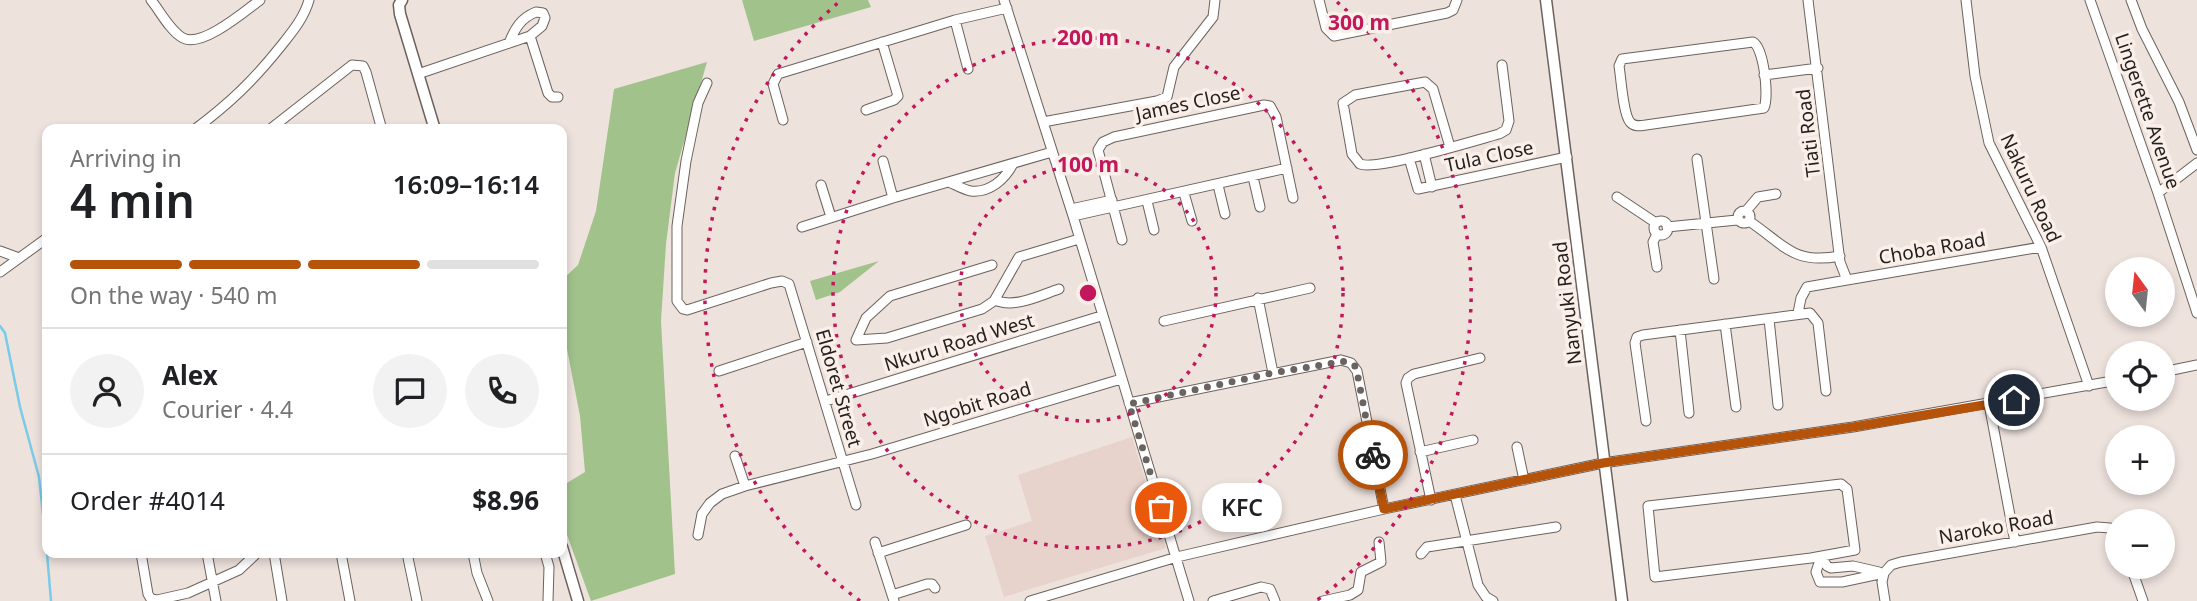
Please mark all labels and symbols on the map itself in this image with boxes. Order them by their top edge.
text: 300 m [1328,8,1390,36]
text: 200 m [1057,23,1119,51]
street label: Lingerette Avenue [2109,30,2187,192]
street label: James Close [1131,79,1243,127]
street label: Tiati Road [1790,88,1826,178]
street label: Nakuru Road [1994,129,2068,247]
street label: Tula Close [1442,134,1536,178]
text: 100 m [1057,150,1119,178]
street label: Choba Road [1876,226,1988,270]
street label: Nanyuki Road [1547,240,1587,366]
north arrow [2105,257,2175,327]
centre of rings [1076,281,1100,305]
street label: Nkuru Road West [881,307,1037,377]
street label: Eldoret Street [810,326,868,450]
pin [1984,370,2044,430]
street label: Ngobit Road [920,375,1034,433]
courier [1338,420,1408,490]
pin [1131,478,1191,538]
callout: KFC [1203,484,1284,532]
street label: Naroko Road [1936,504,2056,550]

